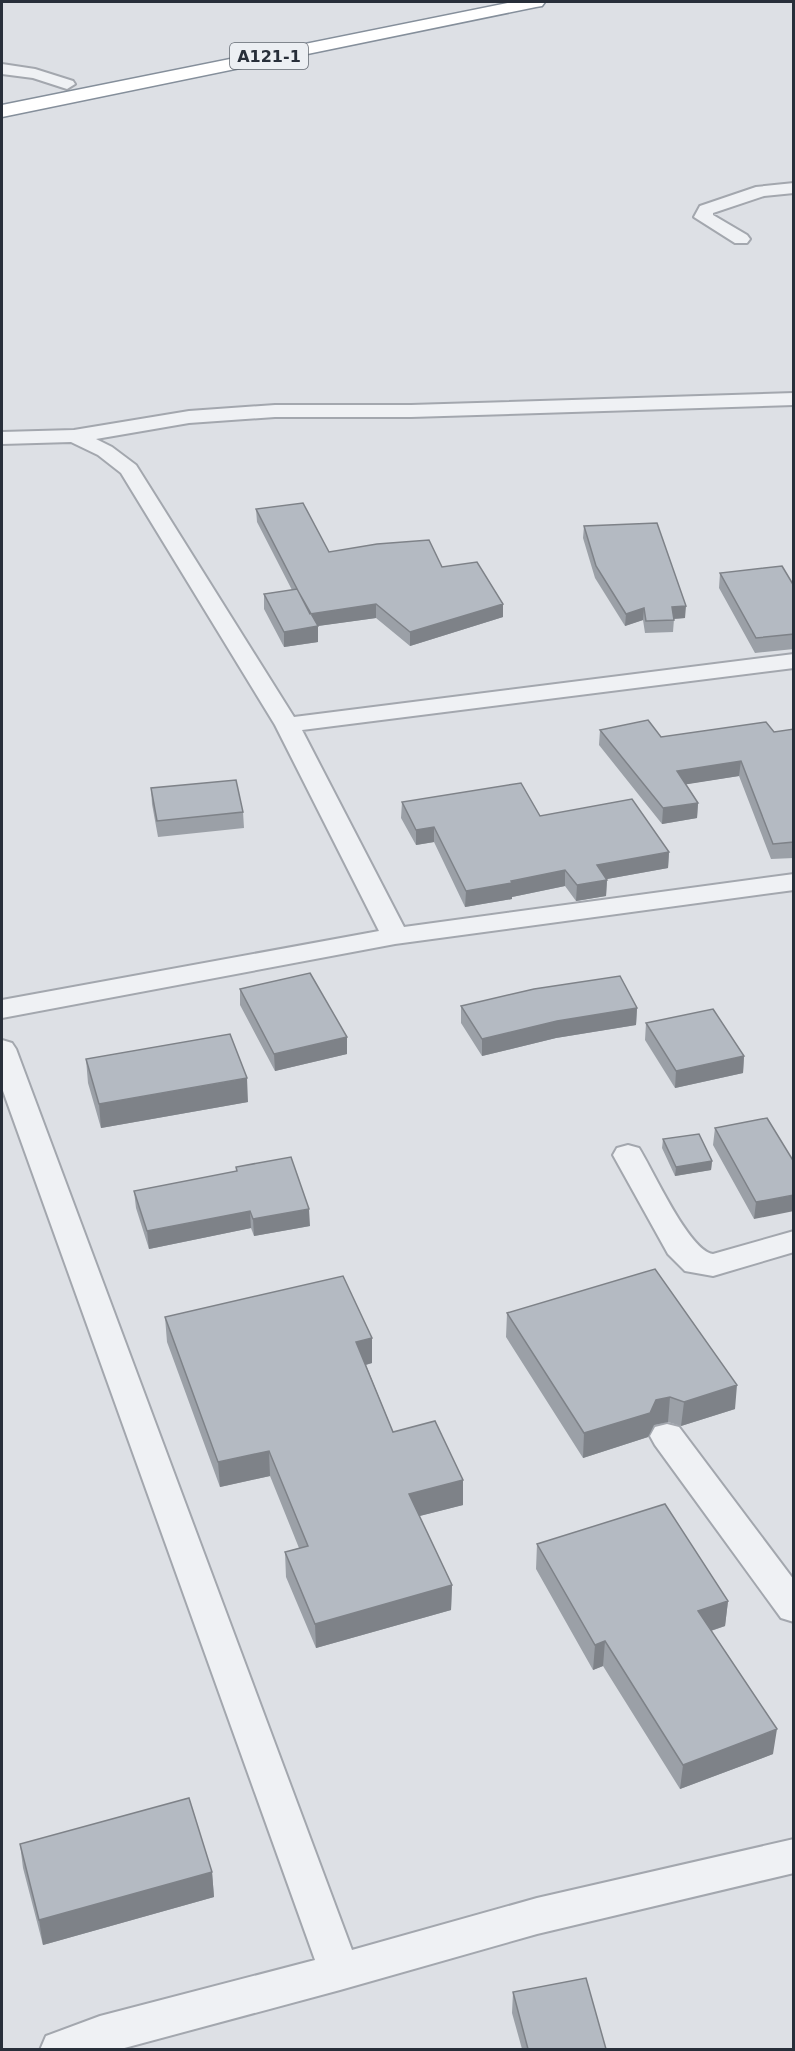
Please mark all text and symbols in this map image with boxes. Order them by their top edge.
road number: A121-1 [230,43,308,69]

